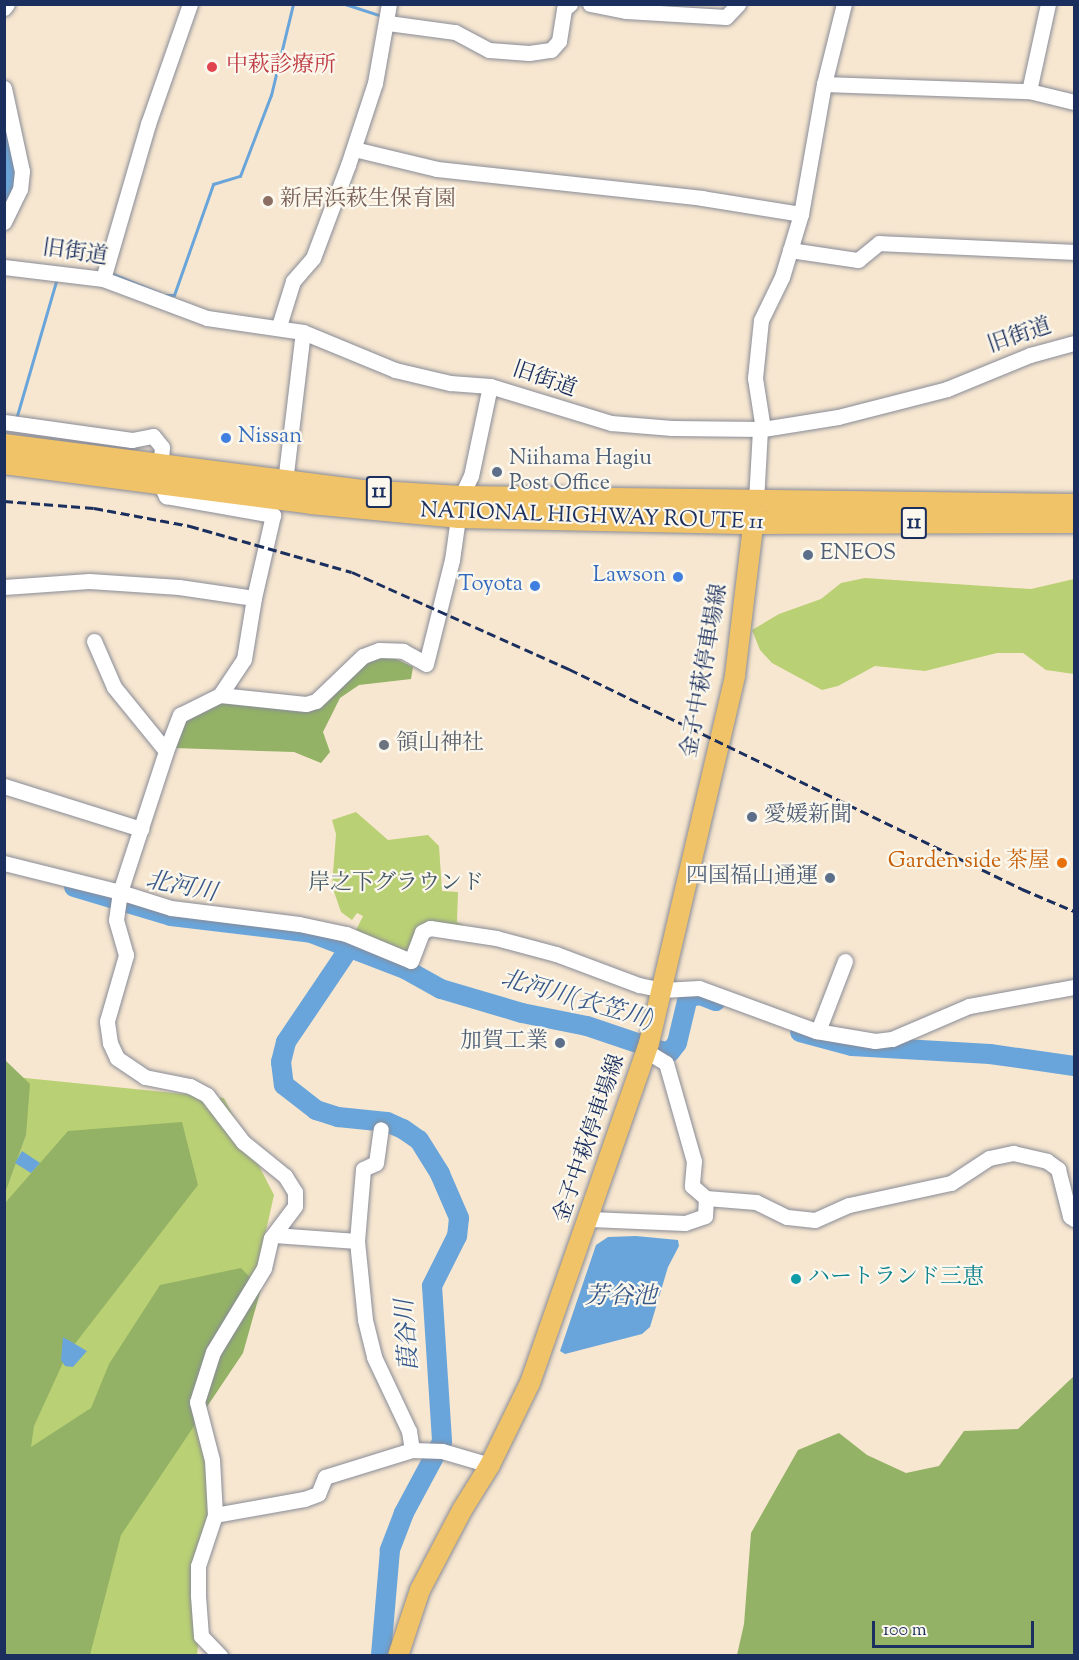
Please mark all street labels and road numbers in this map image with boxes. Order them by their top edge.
street label: 旧街道 [40,236,110,272]
street label: 旧街道 [985,314,1055,360]
street label: 旧街道 [509,358,579,404]
road number: 11 [366,474,392,510]
street label: NATIONAL HIGHWAY ROUTE 11 [420,499,764,537]
road number: 11 [900,505,928,541]
street label: 金子中萩停車場線 [678,582,734,760]
street label: 金子中萩停車場線 [550,1051,632,1227]

